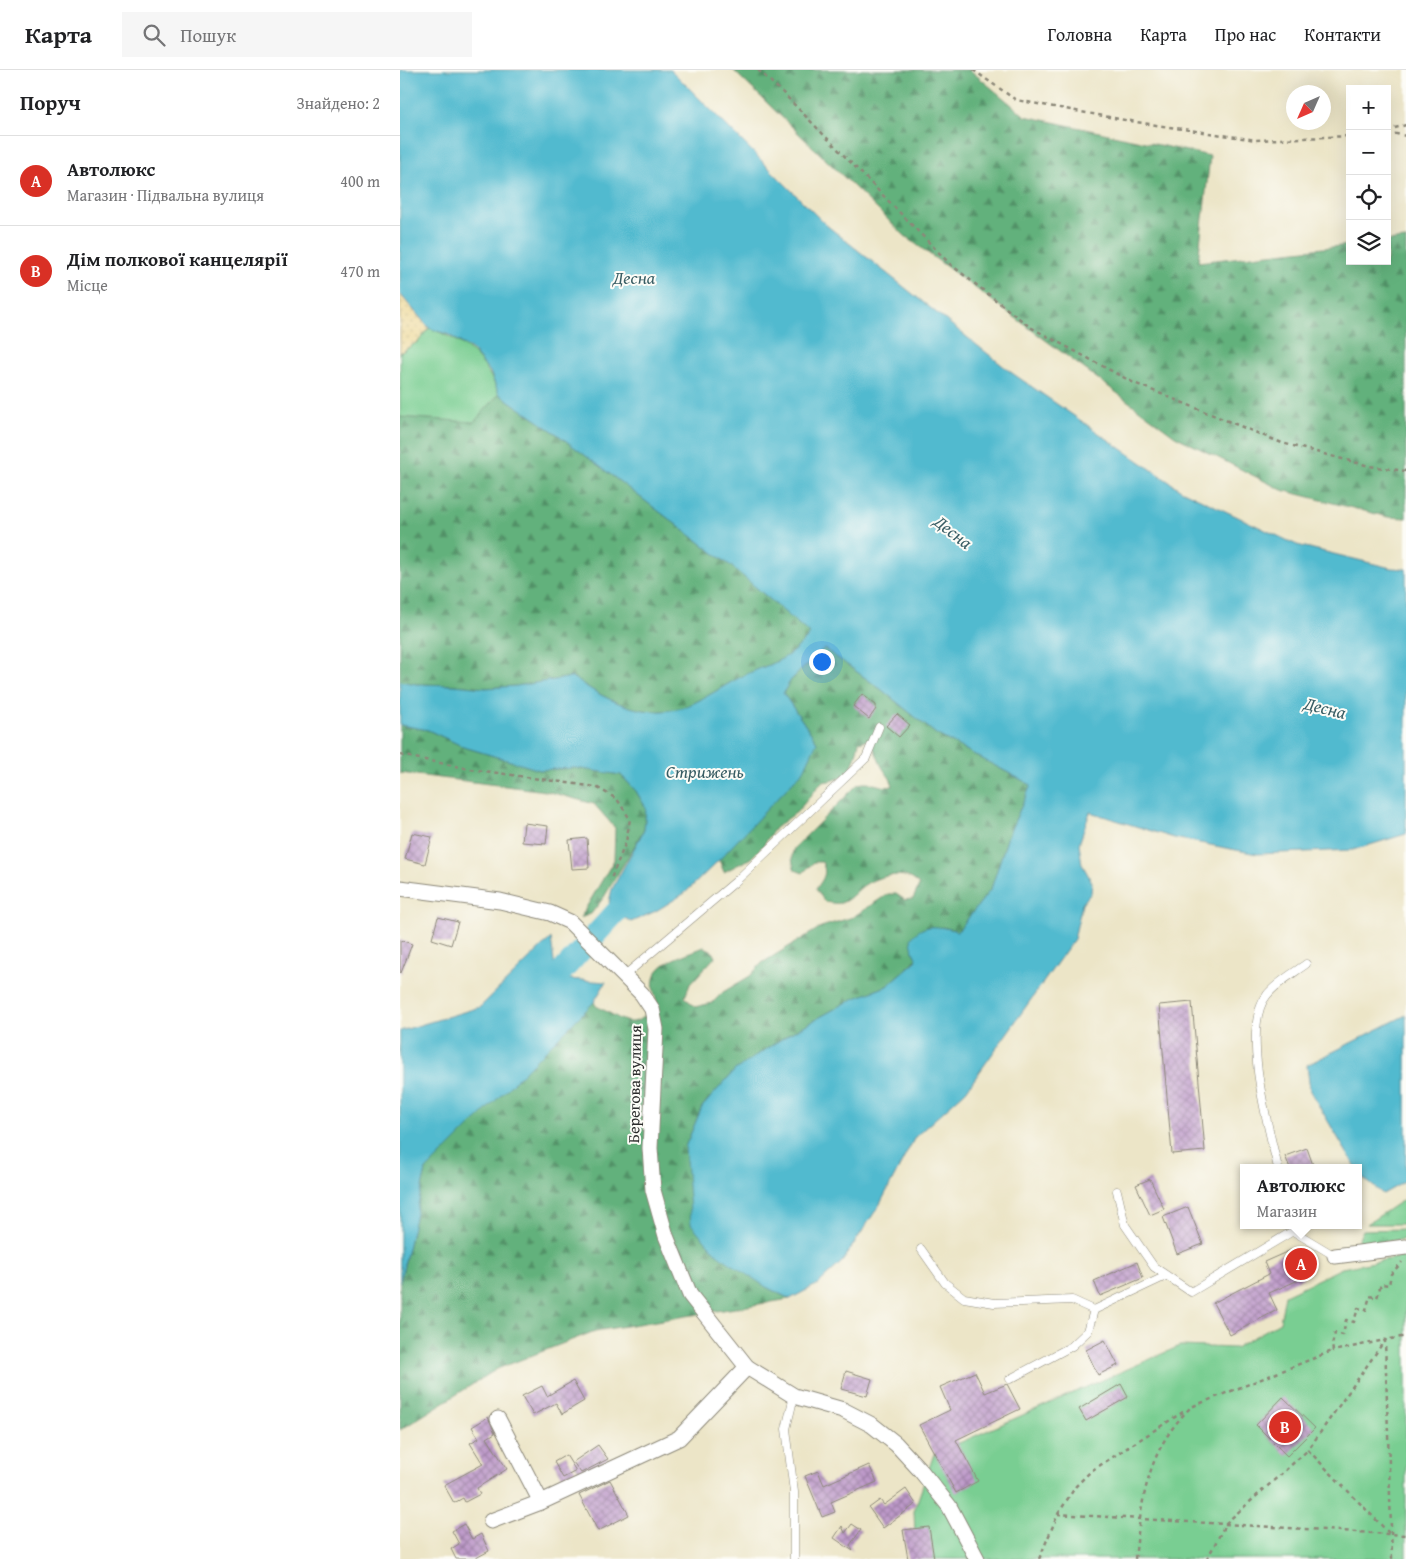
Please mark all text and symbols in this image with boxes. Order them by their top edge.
search box [122,12,472,57]
text: Карта [25,17,92,52]
icon: search [140,21,168,49]
text: Пошук [180,21,236,49]
text: Головна [1047,21,1112,48]
text: Карта [1140,21,1187,48]
text: Про нас [1215,21,1276,48]
text: Контакти [1304,21,1381,48]
north arrow [1286,85,1331,130]
map controls [1346,85,1391,265]
button: + [1346,85,1391,130]
text: Поруч [20,87,81,118]
text: Знайдено: 2 [297,91,380,115]
button: − [1346,130,1391,175]
text: Автолюкс [67,155,155,183]
text: A [31,169,41,193]
text: 400 m [340,169,380,193]
button: locate [1346,175,1391,220]
text: Магазин · Підвальна вулиця [67,183,264,207]
button: layers [1346,220,1391,265]
text: Дім полкової канцелярії [67,245,288,273]
text: B [31,259,41,283]
text: 470 m [340,259,380,283]
water label: Десна [612,264,656,291]
text: Місце [67,273,108,297]
water label: Десна [928,507,979,556]
your location [809,649,835,675]
water label: Десна [1300,689,1350,726]
water label: Стрижень [666,758,744,785]
street label: Берегова вулиця [621,1025,647,1143]
popup [1240,1164,1362,1229]
text: Автолюкс [1257,1171,1345,1199]
text: Магазин [1257,1199,1317,1223]
pin: A [1285,1245,1317,1283]
pin: B [1269,1408,1301,1446]

